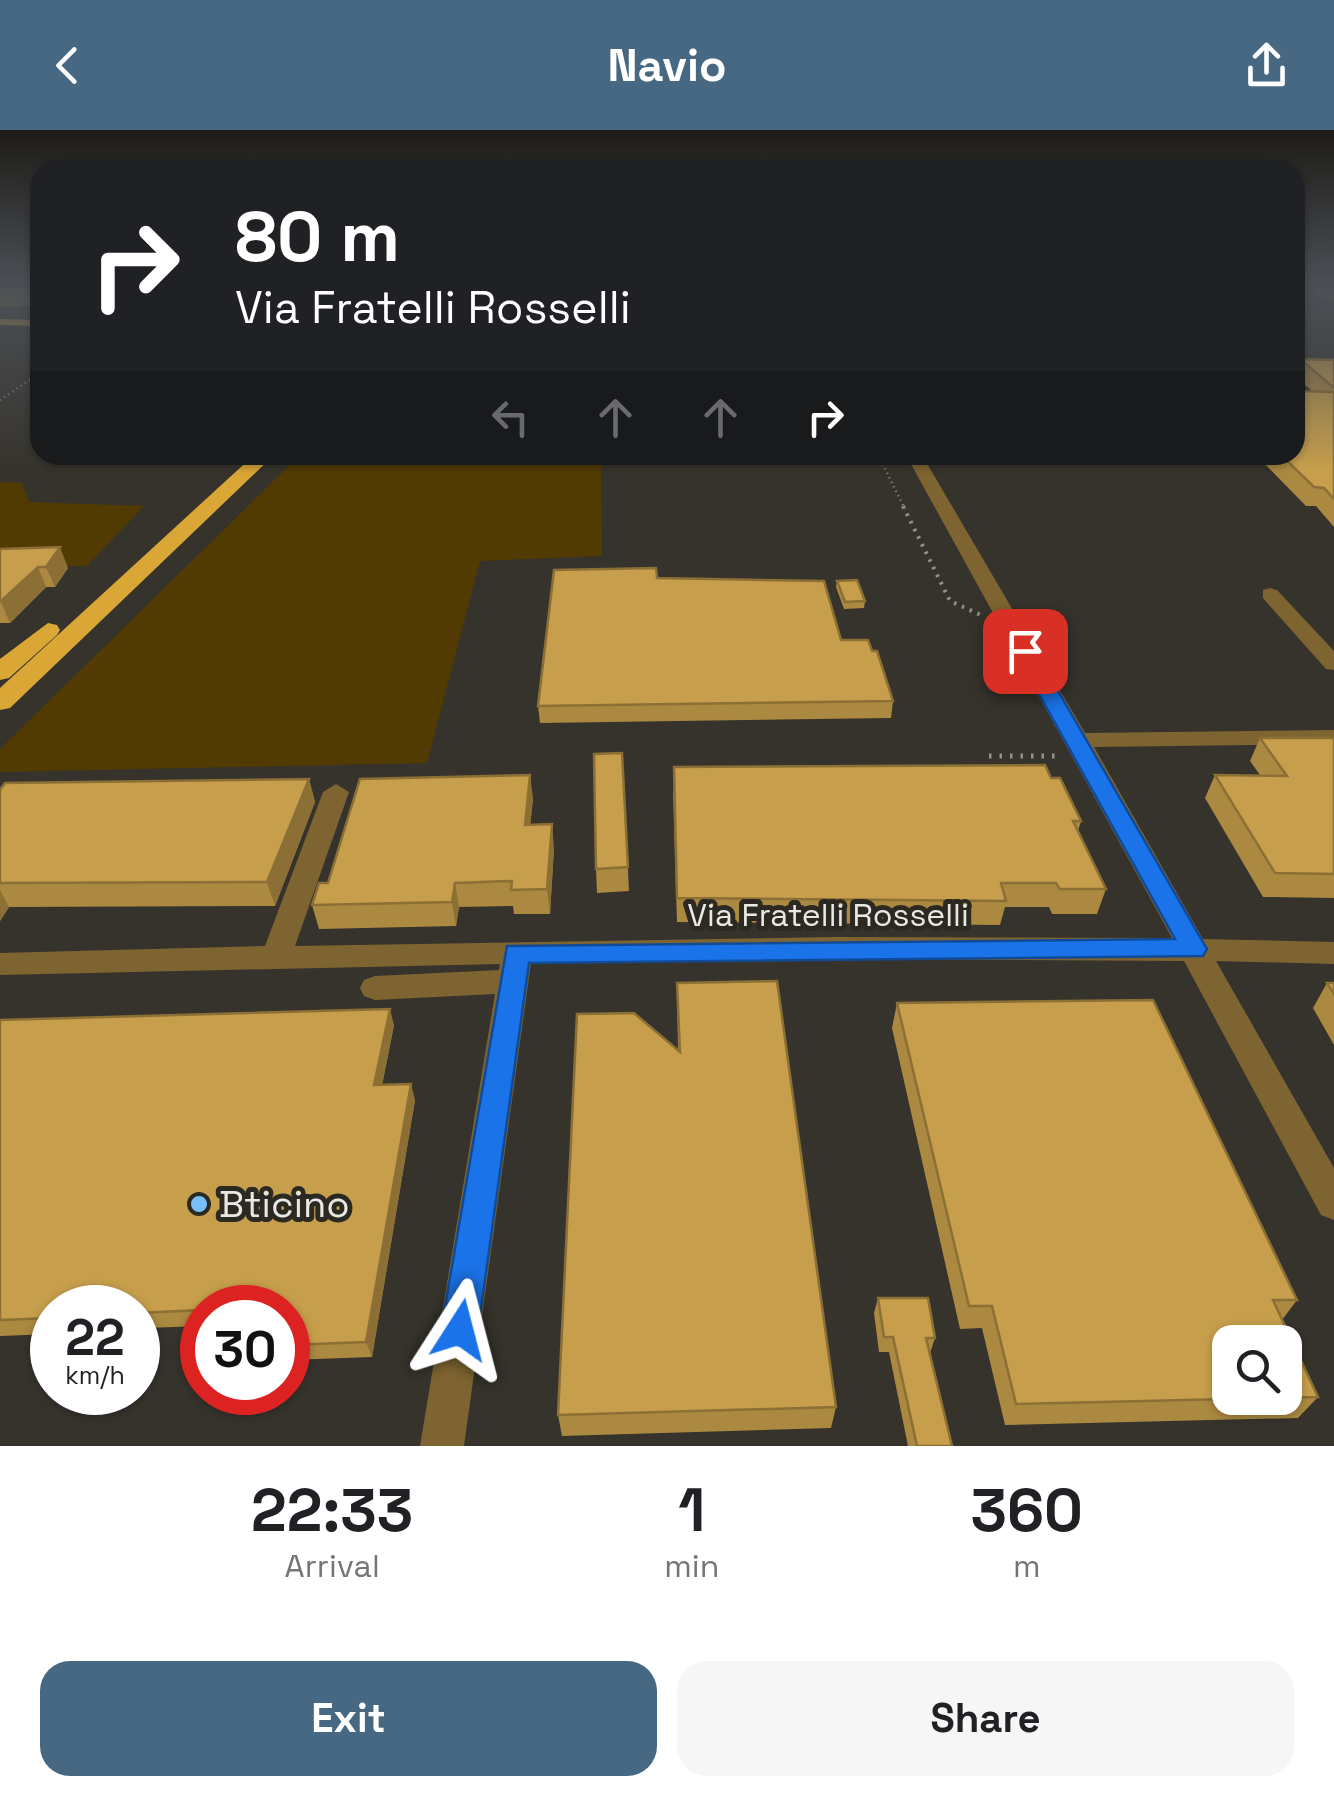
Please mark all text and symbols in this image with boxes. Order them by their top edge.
text: Navio [607,37,727,94]
icon: back [40,38,95,93]
icon: share [1239,38,1294,93]
text: 80 m [235,192,400,281]
icon: right [70,200,200,330]
text: Via Fratelli Rosselli [235,279,631,336]
icon: left [483,390,538,445]
icon: ahead [588,390,643,445]
icon: ahead [693,390,748,445]
icon: right [798,390,853,445]
pin [983,609,1068,694]
icon: arrive [998,624,1053,679]
street label: Via Fratelli Rosselli [687,895,969,935]
place label: Bticino [219,1180,350,1228]
marker: Bticino [188,1193,210,1215]
position arrow [408,1278,512,1382]
speed limit sign: 30 [180,1285,310,1415]
text: 22 [65,1306,125,1370]
map controls [1212,1325,1302,1415]
button: search [1212,1325,1302,1415]
text: km/h [65,1359,125,1391]
text: 22:33 [251,1472,413,1549]
text: 1 [678,1472,705,1549]
text: 360 [970,1472,1083,1549]
text: Arrival [285,1546,380,1586]
text: min [664,1546,719,1586]
text: m [1013,1546,1040,1586]
button: Exit [40,1661,657,1776]
button: Share [677,1661,1294,1776]

